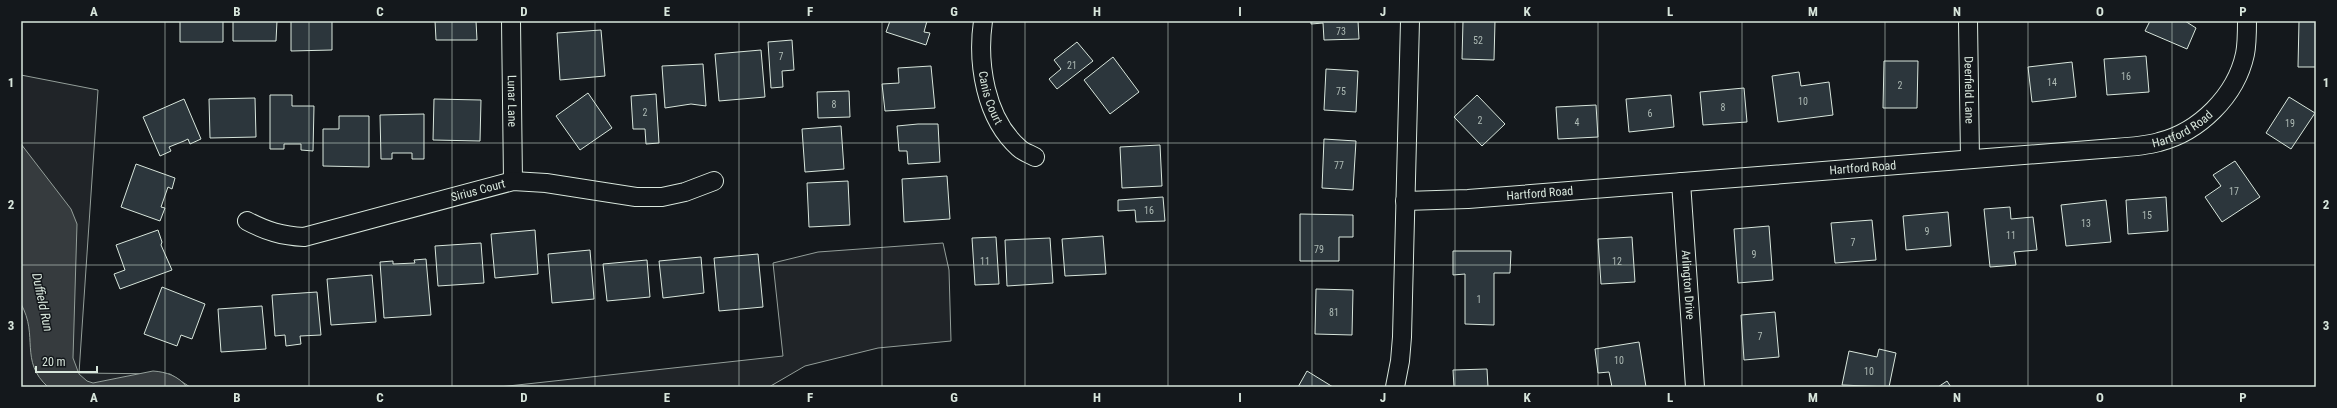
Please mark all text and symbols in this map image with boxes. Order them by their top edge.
text: A [90,4,98,19]
text: B [233,4,241,19]
text: C [376,4,384,19]
text: D [520,4,528,19]
text: E [664,4,671,19]
text: F [807,4,813,19]
text: G [950,4,958,19]
text: H [1093,4,1101,19]
text: I [1238,4,1242,19]
text: J [1380,4,1386,19]
text: K [1523,4,1531,19]
text: L [1667,4,1673,19]
text: M [1808,4,1818,19]
text: N [1953,4,1961,19]
text: O [2096,4,2104,19]
text: P [2239,4,2247,19]
house number: 73 [1336,26,1346,37]
house number: 52 [1473,35,1483,46]
house number: 7 [779,51,784,62]
street label: Deerfield Lane [1962,56,1976,124]
house number: 21 [1067,60,1077,71]
street label: Canis Court [976,70,1006,128]
house number: 16 [2121,71,2131,82]
text: 1 [8,75,14,90]
street label: Lunar Lane [505,75,519,128]
text: 1 [2323,75,2329,90]
house number: 14 [2047,77,2057,88]
house number: 2 [1898,80,1903,91]
house number: 75 [1336,86,1346,97]
house number: 10 [1798,96,1808,107]
house number: 8 [832,99,837,110]
house number: 8 [1721,102,1726,113]
house number: 2 [643,107,648,118]
house number: 6 [1648,108,1653,119]
street label: Hartford Road [2151,108,2215,151]
house number: 2 [1478,115,1483,126]
house number: 4 [1575,117,1580,128]
house number: 19 [2285,118,2295,129]
street label: Hartford Road [1829,158,1897,177]
house number: 77 [1334,160,1344,171]
street label: Sirius Court [449,176,507,204]
street label: Hartford Road [1506,184,1574,203]
house number: 17 [2229,186,2239,197]
text: 2 [8,197,15,212]
text: 2 [2323,197,2330,212]
house number: 16 [1144,205,1154,216]
house number: 15 [2142,210,2152,221]
house number: 13 [2081,218,2091,229]
house number: 9 [1925,226,1930,237]
house number: 11 [2006,230,2016,241]
house number: 7 [1851,237,1856,248]
house number: 79 [1314,244,1324,255]
street label: Arlington Drive [1679,249,1697,320]
house number: 9 [1752,249,1757,260]
house number: 11 [980,256,990,267]
house number: 12 [1612,256,1622,267]
water label: Duffield Run [29,271,56,333]
house number: 1 [1477,294,1481,305]
house number: 81 [1329,307,1339,318]
text: 3 [8,318,14,333]
text: 3 [2323,318,2329,333]
house number: 7 [1758,331,1763,342]
scale bar [36,348,97,374]
text: 20 m [42,355,66,369]
house number: 10 [1614,355,1624,366]
house number: 10 [1864,366,1874,377]
text: A [90,390,98,405]
text: B [233,390,241,405]
text: C [376,390,384,405]
text: D [520,390,528,405]
text: E [664,390,671,405]
text: F [807,390,813,405]
text: G [950,390,958,405]
text: H [1093,390,1101,405]
text: I [1238,390,1242,405]
text: J [1380,390,1386,405]
text: K [1523,390,1531,405]
text: L [1667,390,1673,405]
text: M [1808,390,1818,405]
text: N [1953,390,1961,405]
text: O [2096,390,2104,405]
text: P [2239,390,2247,405]

